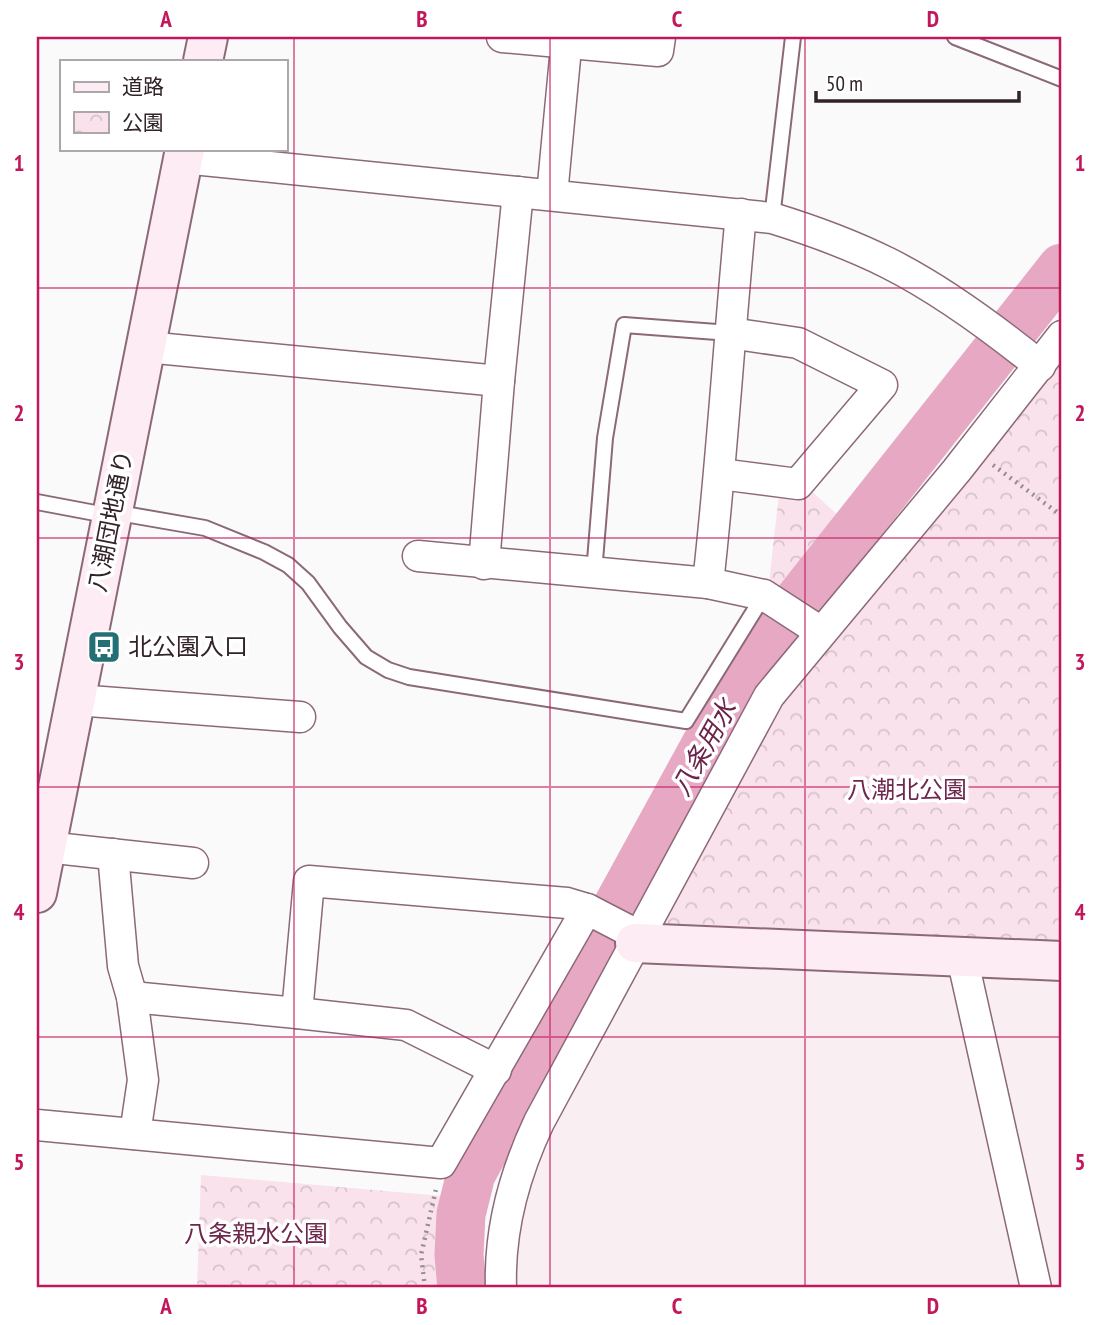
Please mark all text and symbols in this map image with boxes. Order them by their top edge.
text: A [159,4,172,33]
text: B [416,4,428,33]
text: C [672,4,683,33]
text: D [927,4,939,33]
legend [60,60,287,150]
scale bar [816,60,1018,104]
text: 50 m [826,70,863,97]
text: 道路 [122,73,164,100]
text: 公園 [122,109,164,136]
text: 1 [14,148,25,177]
text: 1 [1075,148,1086,177]
text: 2 [14,398,25,427]
text: 2 [1075,398,1086,427]
street label: 八潮団地通り [82,447,139,595]
bus stop icon: 北公園入口 [85,628,123,666]
place label: 北公園入口 [128,631,248,662]
text: 3 [14,647,25,676]
text: 3 [1075,647,1086,676]
water label: 八条用水 [664,692,745,801]
park label: 八潮北公園 [847,774,967,805]
text: 4 [14,897,25,926]
text: 4 [1075,897,1086,926]
text: 5 [14,1147,25,1176]
text: 5 [1075,1147,1086,1176]
park label: 八条親水公園 [184,1218,328,1249]
text: A [159,1291,172,1320]
text: B [416,1291,428,1320]
text: C [672,1291,683,1320]
text: D [927,1291,939,1320]

